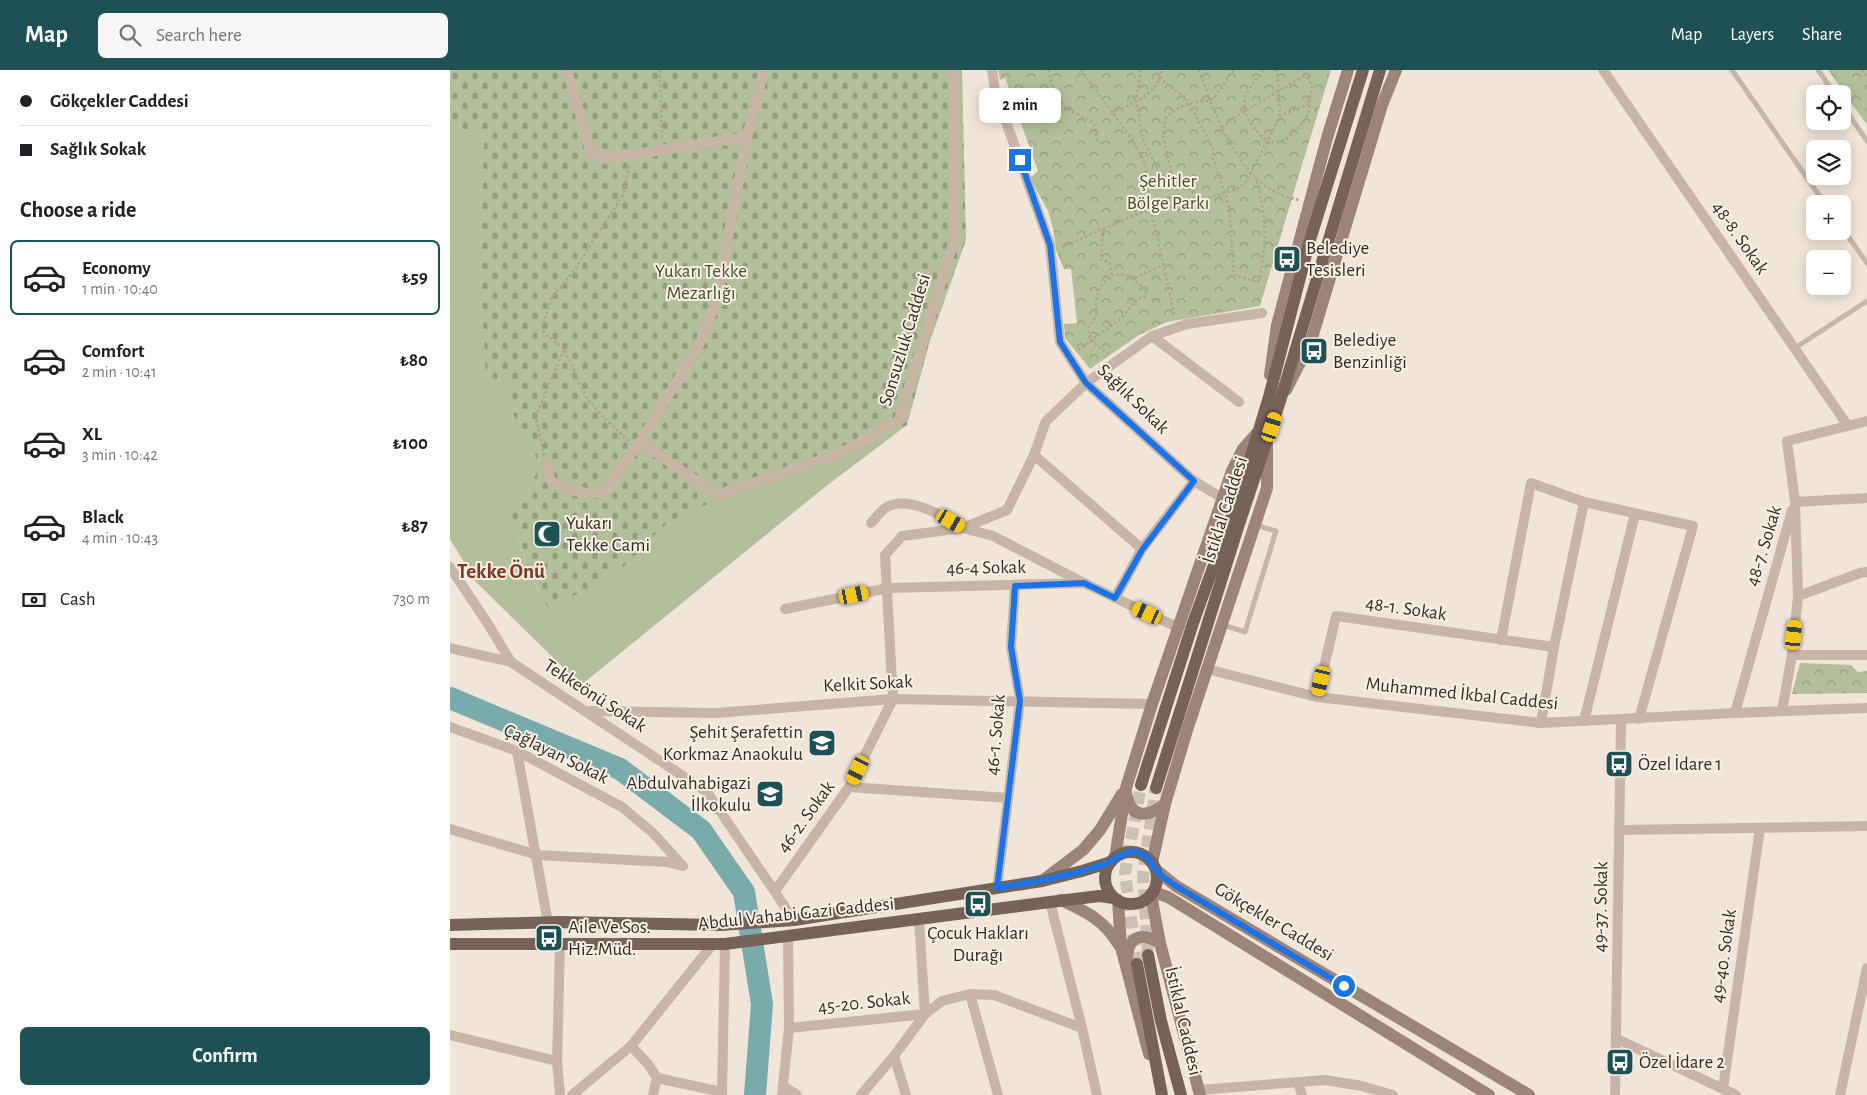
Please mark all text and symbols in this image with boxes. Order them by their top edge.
search box [98,13,448,58]
icon: search [116,21,144,49]
text: Map [25,23,68,47]
text: Search here [156,26,242,45]
text: Map [1671,26,1702,44]
text: Layers [1730,26,1774,44]
text: Share [1802,26,1842,44]
map controls [1806,85,1851,295]
button: locate [1806,85,1851,130]
callout: 2 min [979,88,1061,122]
text: Gökçekler Caddesi [50,92,189,111]
text: 2 min [1002,97,1038,113]
text: Sağlık Sokak [50,140,146,159]
button: layers [1806,140,1851,185]
route end [1009,149,1031,171]
park label: Şehitler Bölge Parkı [1127,172,1209,213]
button: + [1806,195,1851,240]
street label: 48-8. Sokak [1708,198,1772,278]
text: Choose a ride [20,199,136,221]
place label: Belediye Tesisleri [1306,239,1369,280]
bus stop icon: Belediye Tesisleri [1272,244,1302,274]
button: − [1806,250,1851,295]
icon: car [22,255,67,300]
text: Economy [82,259,151,278]
park label: Yukarı Tekke Mezarlığı [655,262,747,303]
text: ₺59 [402,268,428,287]
street label: Sonsuzluk Caddesi [876,272,934,408]
text: 1 min · 10:40 [82,281,158,297]
place label: Belediye Benzinliği [1333,331,1407,372]
bus stop icon: Belediye Benzinliği [1299,336,1329,366]
icon: car [22,338,67,383]
text: Comfort [82,342,144,361]
text: ₺80 [400,351,428,370]
street label: Sağlık Sokak [1094,360,1173,438]
text: 2 min · 10:41 [82,364,157,380]
car [1260,410,1283,444]
icon: car [22,421,67,466]
text: XL [82,425,102,444]
text: ₺100 [392,434,428,453]
text: 3 min · 10:42 [82,447,158,463]
street label: İstiklal Caddesi [1198,454,1251,566]
street label: 48-7. Sokak [1743,503,1785,588]
icon: car [22,504,67,549]
car [934,507,967,535]
text: Black [82,508,124,527]
place label: Yukarı Tekke Cami [566,514,650,555]
text: ₺87 [401,517,428,536]
mosque icon: Yukarı Tekke Cami [532,519,562,549]
text: 4 min · 10:43 [82,530,158,546]
street label: 46-4 Sokak [946,558,1026,578]
district label: Tekke Önü [457,559,545,582]
car [837,585,870,605]
icon: cash [20,586,48,614]
text: Cash [60,590,96,609]
text: 730 m [393,591,430,607]
street label: 48-1. Sokak [1364,594,1448,624]
car [1130,600,1163,626]
car [1784,619,1803,651]
street label: Tekkeönü Sokak [540,656,650,736]
car [1310,665,1331,697]
street label: Kelkit Sokak [823,672,914,696]
street label: Muhammed İkbal Caddesi [1365,673,1559,714]
street label: 46-1. Sokak [983,693,1009,776]
street label: Çağlayan Sokak [501,720,612,788]
place label: Şehit Şerafettin Korkmaz Anaokulu [663,723,803,764]
school or university icon: Şehit Şerafettin Korkmaz Anaokulu [807,728,837,758]
bus stop icon: Özel İdare 1 [1604,749,1634,779]
car [844,753,871,787]
place label: Özel İdare 1 [1638,754,1722,774]
place label: Abdulvahabigazi İlkokulu [626,774,751,815]
street label: 46-2. Sokak [774,777,838,856]
school or university icon: Abdulvahabigazi İlkokulu [755,779,785,809]
street label: 49-37. Sokak [1591,861,1611,953]
street label: Gökçekler Caddesi [1211,879,1337,965]
bus stop icon: Çocuk Hakları Durağı [963,889,993,919]
street label: Abdul Vahabi Gazi Caddesi [697,894,895,934]
street label: 49-40. Sokak [1708,908,1740,1004]
place label: Aile Ve Sos. Hiz.Müd. [568,918,651,959]
bus stop icon: Aile Ve Sos. Hiz.Müd. [534,923,564,953]
place label: Çocuk Hakları Durağı [927,924,1029,965]
street label: İstiklal Caddesi [1161,965,1206,1077]
route start [1333,975,1355,997]
street label: 45-20. Sokak [817,989,911,1017]
button: Confirm [20,1027,430,1085]
bus stop icon: Özel İdare 2 [1605,1047,1635,1077]
place label: Özel İdare 2 [1639,1052,1725,1072]

